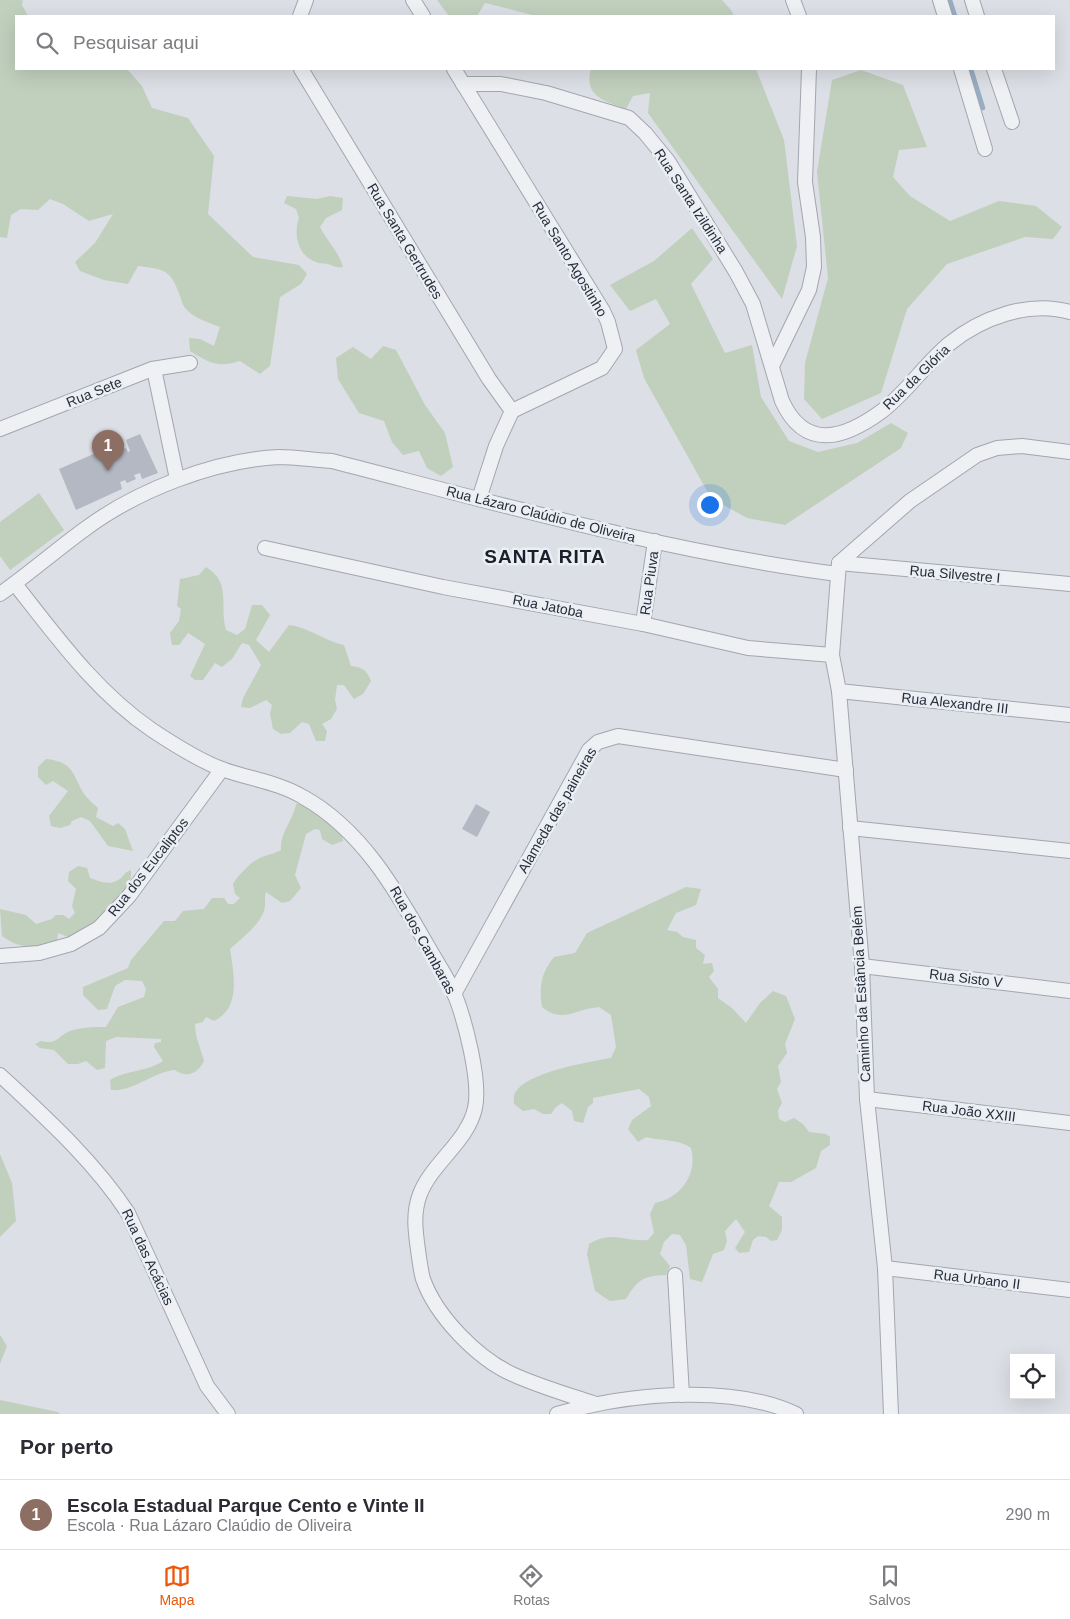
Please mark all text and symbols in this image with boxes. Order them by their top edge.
search box [15,15,1055,70]
icon: search [33,29,61,57]
text: Pesquisar aqui [73,32,199,53]
street label: Rua Santa Izildinha [651,146,731,256]
street label: Rua Santa Gertrudes [364,180,446,302]
street label: Rua Santo Agostinho [529,199,611,320]
street label: Rua da Glória [879,341,953,413]
street label: Rua Sete [64,374,124,410]
pin: 1 [92,430,124,471]
street label: Rua Lázaro Claúdio de Oliveira [445,483,638,545]
your location [697,492,723,518]
district label: SANTA RITA [484,546,606,567]
street label: Rua Piuva [637,550,661,616]
street label: Rua Silvestre I [909,562,1001,586]
street label: Rua Jatoba [511,591,585,621]
street label: Rua Alexandre III [901,689,1009,717]
street label: Alameda das paineiras [514,744,600,876]
street label: Rua dos Eucaliptos [105,815,191,919]
street label: Rua dos Cambaras [387,883,459,997]
street label: Caminho da Estância Belém [848,905,874,1083]
street label: Rua Sisto V [928,966,1004,991]
street label: Rua João XXIII [921,1097,1017,1125]
street label: Rua das Acácias [119,1206,177,1308]
street label: Rua Urbano II [933,1266,1021,1292]
map controls [1010,1354,1055,1399]
button: locate [1010,1354,1055,1399]
text: Por perto [20,1435,113,1458]
text: Escola Estadual Parque Cento e Vinte II [67,1495,425,1516]
text: 1 [32,1506,40,1523]
text: 290 m [1006,1506,1050,1523]
text: Escola · Rua Lázaro Claúdio de Oliveira [67,1517,352,1534]
tab: Mapa [159,1562,194,1608]
tab: Rotas [513,1562,550,1608]
tab: Salvos [869,1562,911,1608]

